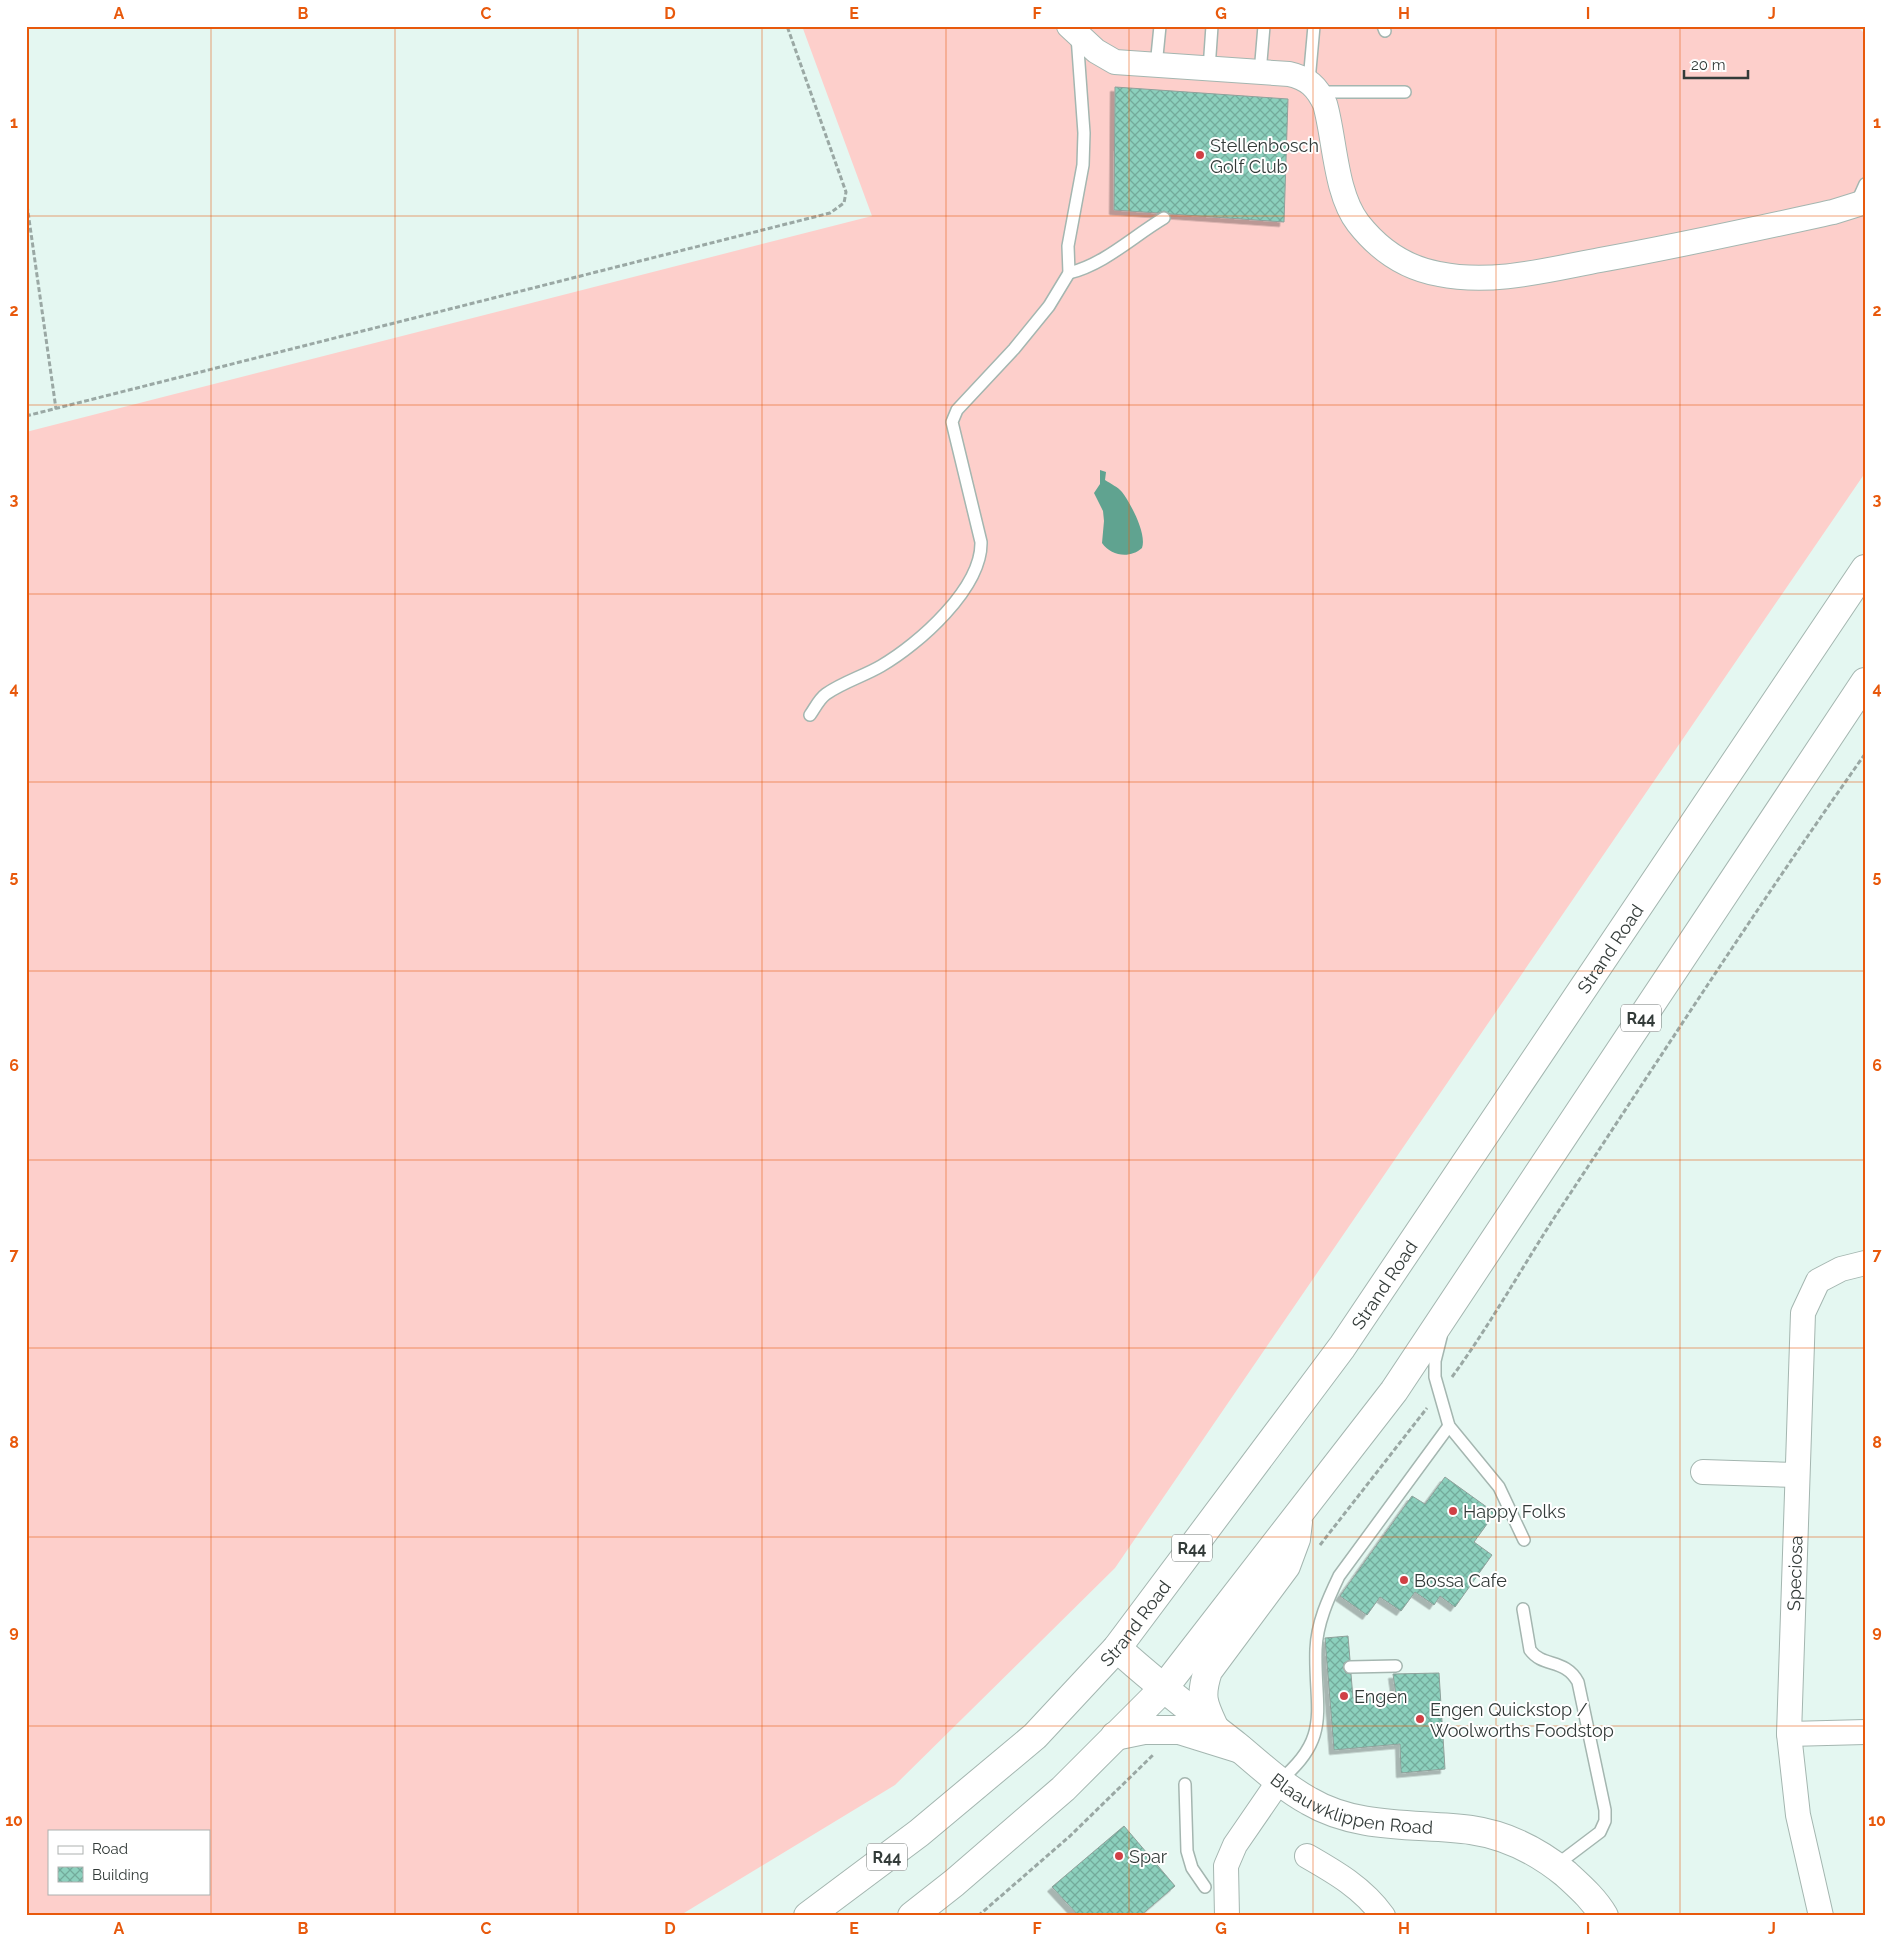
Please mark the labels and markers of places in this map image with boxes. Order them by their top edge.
place label: Stellenbosch Golf Club [1210,135,1319,177]
marker: Stellenbosch Golf Club [1194,149,1206,161]
place label: Happy Folks [1463,1501,1566,1522]
marker: Happy Folks [1447,1505,1459,1517]
place label: Bossa Cafe [1414,1570,1507,1591]
marker: Bossa Cafe [1398,1574,1410,1586]
place label: Engen [1354,1686,1408,1707]
marker: Engen [1338,1690,1350,1702]
place label: Engen Quickstop / Woolworths Foodstop [1430,1699,1614,1741]
marker: Engen Quickstop / Woolworths Foodstop [1414,1713,1426,1725]
place label: Spar [1129,1846,1168,1867]
marker: Spar [1113,1850,1125,1862]

